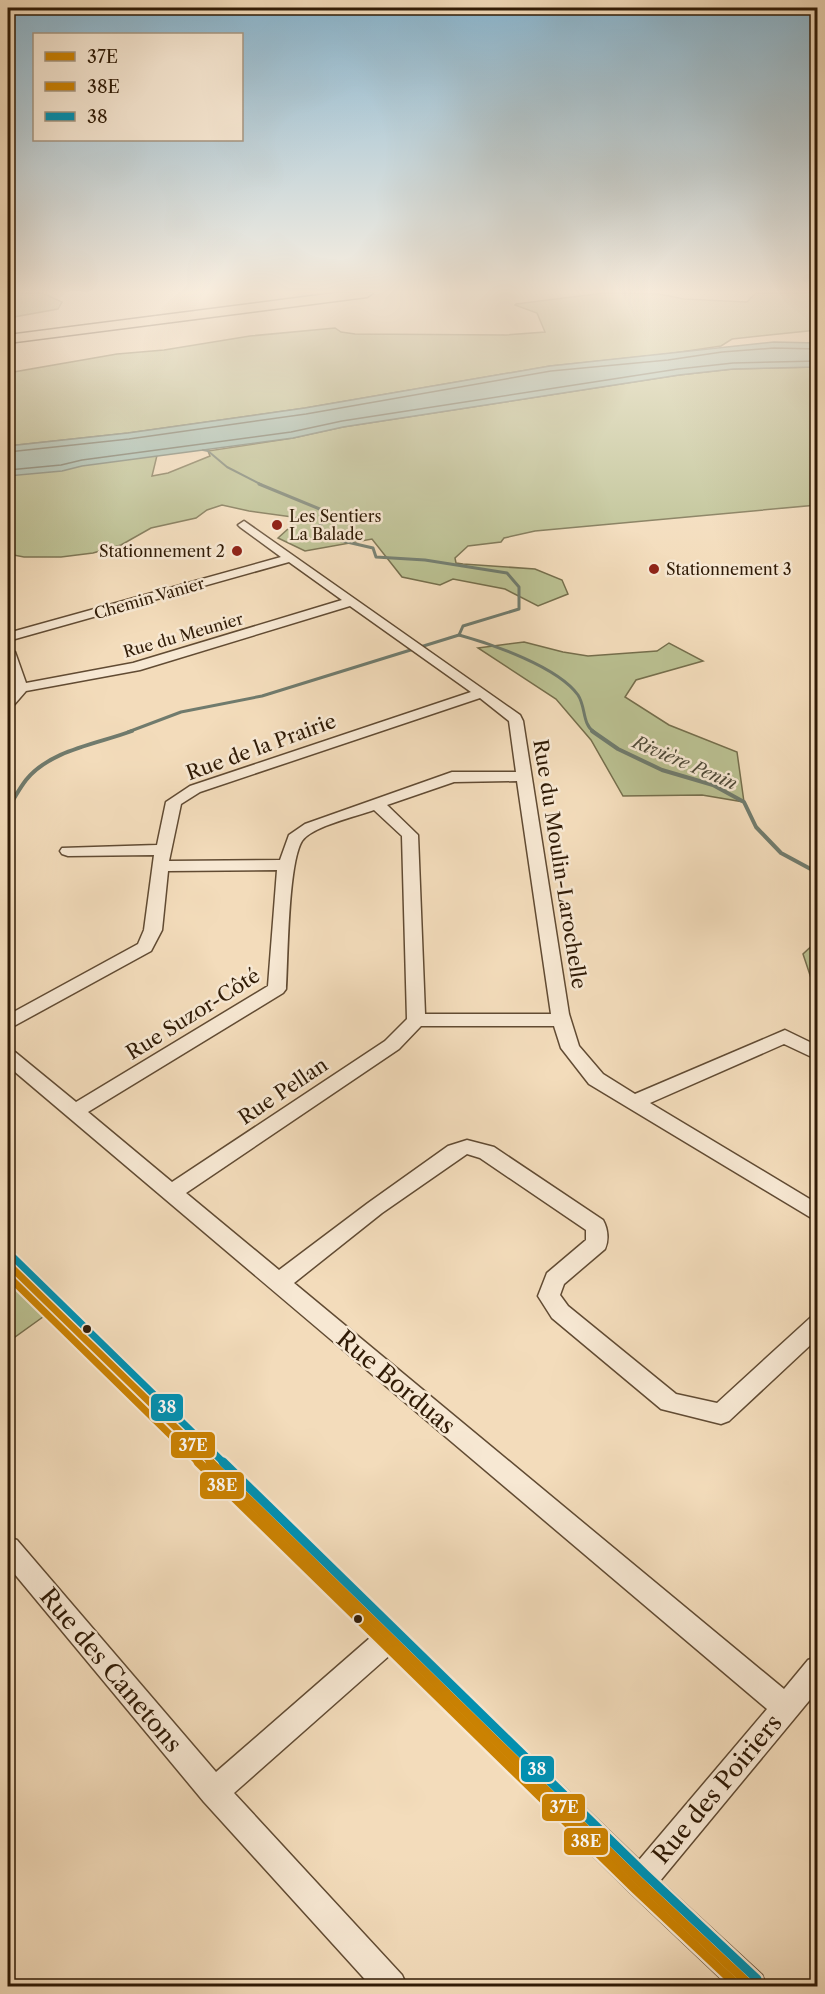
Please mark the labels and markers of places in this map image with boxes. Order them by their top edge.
place label: Les Sentiers La Balade [289,506,381,544]
marker: Les Sentiers La Balade [270,518,284,532]
place label: Stationnement 2 [99,541,225,561]
marker: Stationnement 2 [230,544,244,558]
place label: Stationnement 3 [666,559,792,579]
marker: Stationnement 3 [647,562,661,576]
unlabelled marker [81,1323,93,1335]
unlabelled marker [352,1613,364,1625]

